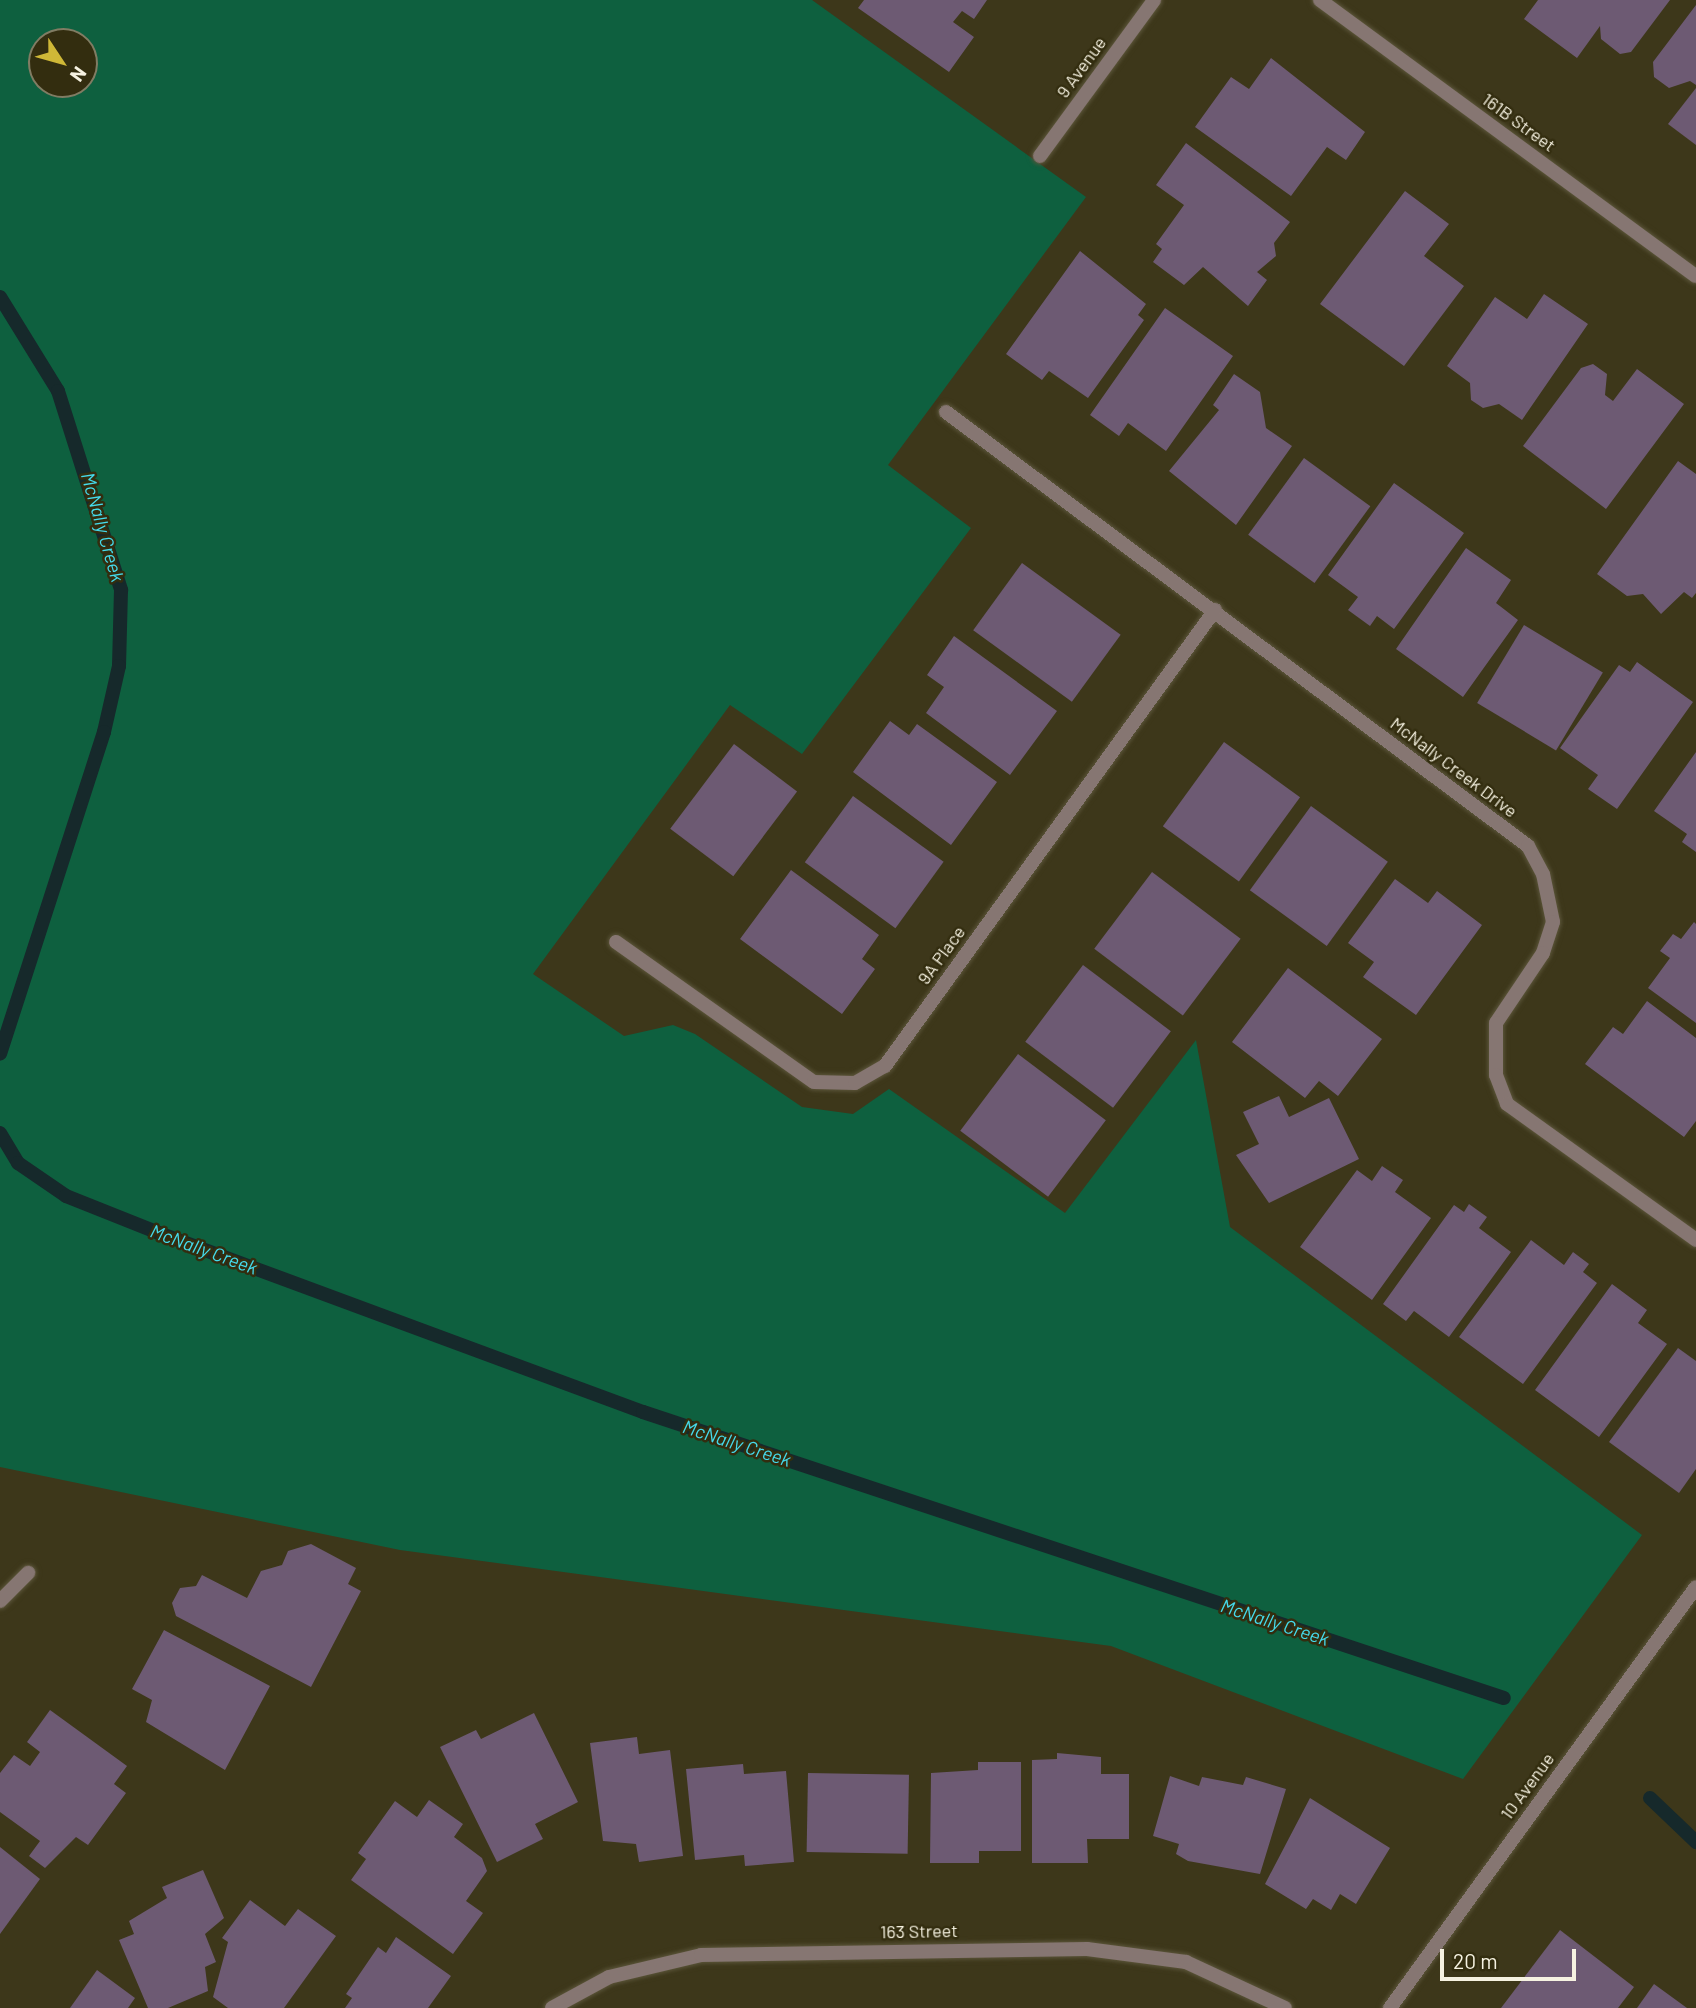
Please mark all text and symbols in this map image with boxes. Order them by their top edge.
north arrow [28,28,98,98]
street label: 9 Avenue [1052,32,1110,102]
text: N [66,63,92,86]
street label: 161B Street [1478,88,1560,156]
water label: McNally Creek [77,470,129,584]
street label: McNally Creek Drive [1386,712,1522,822]
street label: 9A Place [913,922,969,988]
water label: McNally Creek [147,1219,261,1279]
water label: McNally Creek [680,1415,794,1471]
water label: McNally Creek [1218,1594,1332,1650]
street label: 10 Avenue [1496,1748,1558,1824]
street label: 163 Street [880,1920,958,1942]
scale bar [1444,1934,1580,1978]
text: 20 m [1453,1948,1498,1973]

